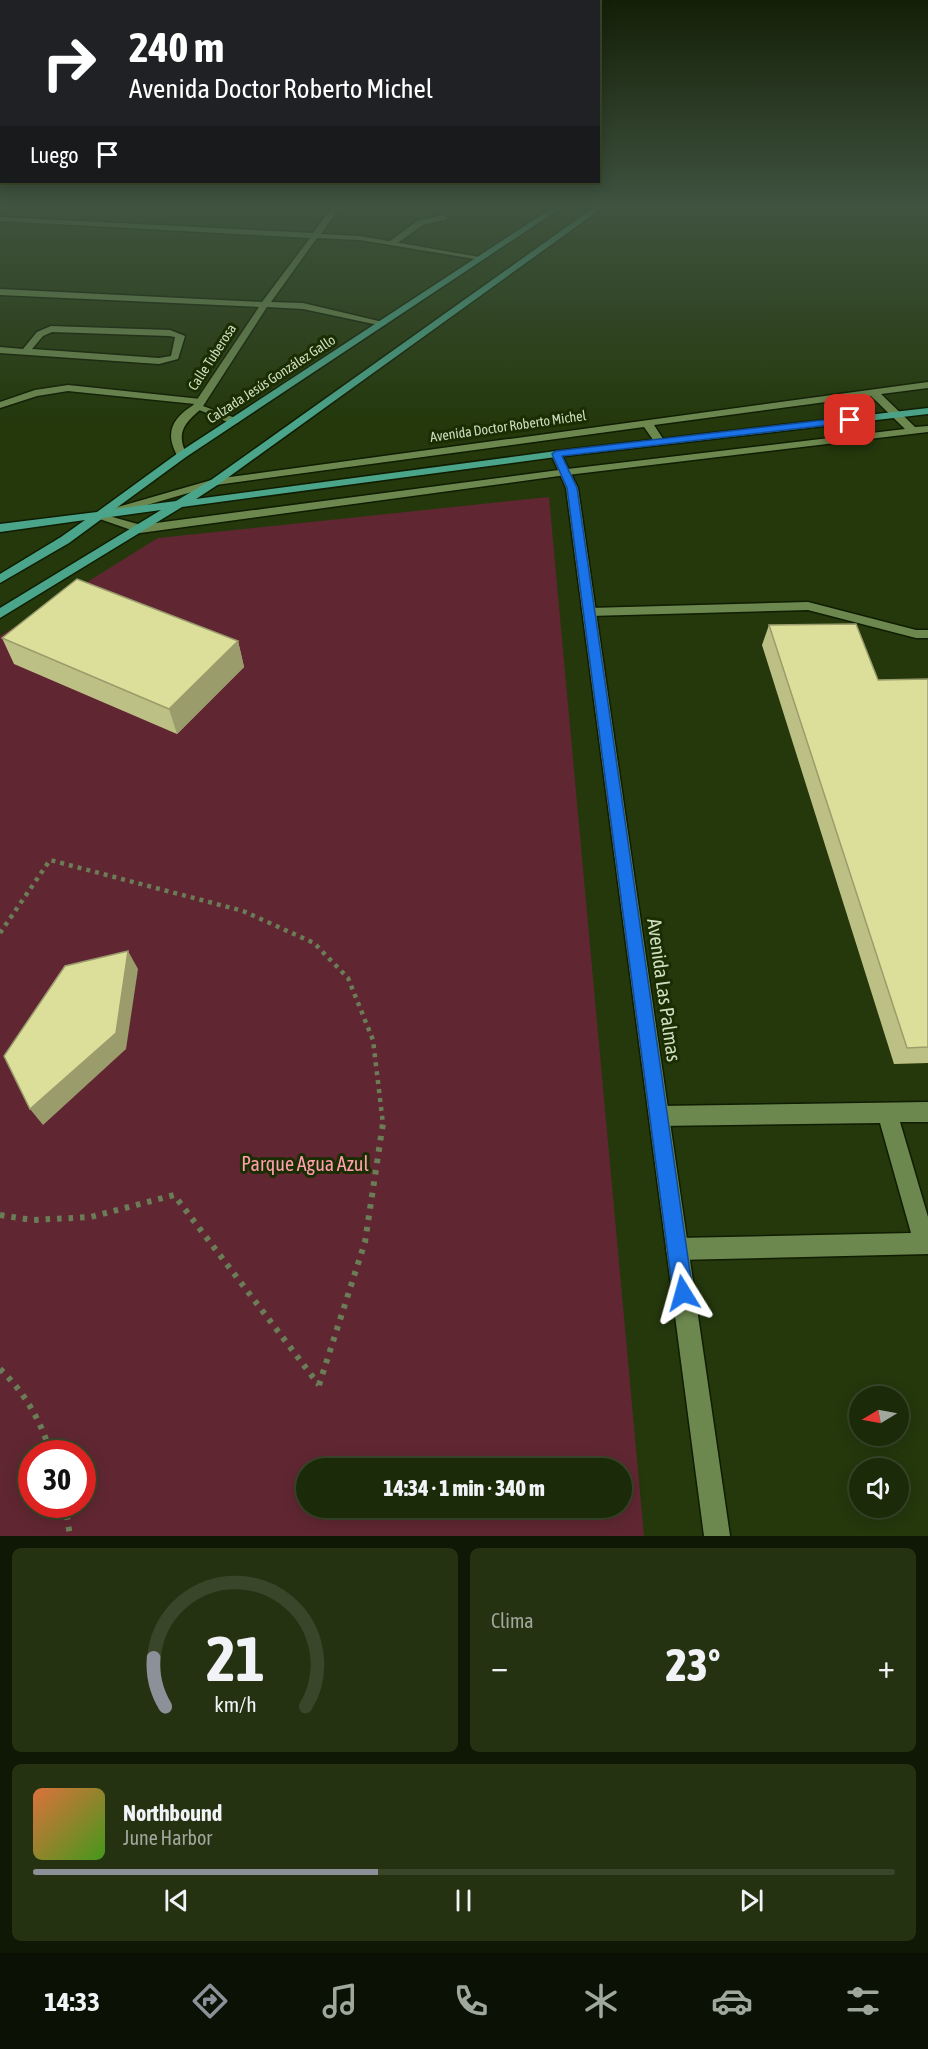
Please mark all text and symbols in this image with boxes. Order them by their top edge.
text: 240 m [129,23,224,71]
icon: right [30,24,108,102]
text: Avenida Doctor Roberto Michel [129,73,433,104]
icon: arrive [91,138,124,171]
text: Luego [30,142,79,168]
street label: Calle Tuberosa [185,321,239,393]
street label: Calzada Jesús González Gallo [204,332,338,426]
pin [824,394,875,445]
icon: arrive [833,403,866,436]
street label: Avenida Doctor Roberto Michel [429,407,587,445]
street label: Avenida Las Palmas [643,917,686,1063]
park label: Parque Agua Azul [241,1152,370,1175]
position arrow [651,1261,715,1325]
north arrow [849,1386,909,1446]
map controls [849,1386,909,1518]
speed limit sign: 30 [18,1440,96,1518]
button: sound [849,1458,909,1518]
text: 14:34 · 1 min · 340 m [383,1475,545,1501]
text: Clima [491,1609,534,1632]
text: 21 [206,1623,264,1694]
text: 23° [666,1639,720,1691]
text: − [491,1647,508,1685]
text: + [878,1647,895,1685]
text: km/h [214,1692,256,1717]
text: Northbound [123,1800,222,1826]
text: June Harbor [123,1826,212,1849]
icon: previous [160,1884,193,1917]
icon: pause [447,1884,480,1917]
icon: next [735,1884,768,1917]
icon: directions [189,1980,231,2022]
icon: music [319,1980,361,2022]
icon: phone [450,1980,492,2022]
icon: climate [580,1980,622,2022]
icon: car [711,1980,753,2022]
icon: filters [842,1980,884,2022]
text: 14:33 [44,1986,100,2017]

